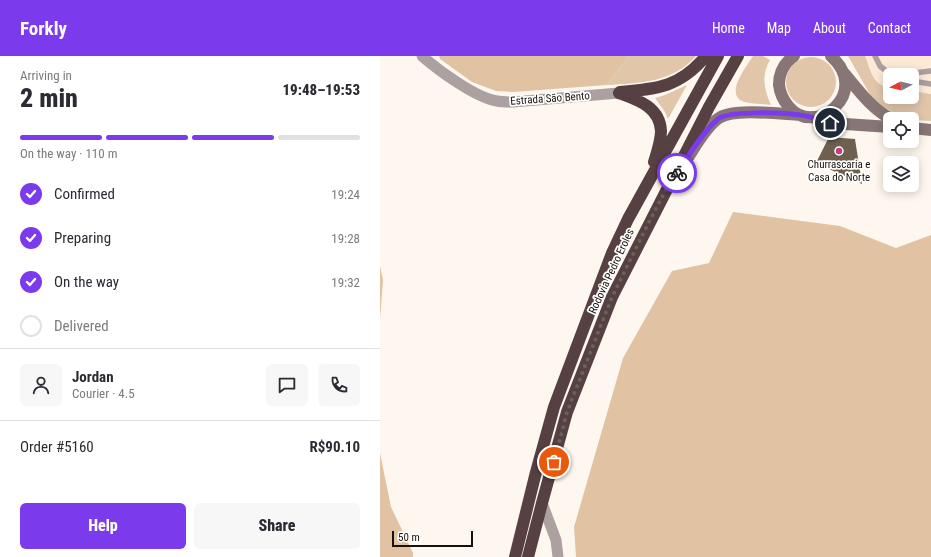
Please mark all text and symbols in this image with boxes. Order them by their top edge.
text: Forkly [20,17,67,40]
text: Home [712,20,745,36]
text: Map [767,20,791,36]
text: About [813,20,846,36]
text: Contact [868,20,911,36]
text: Arriving in [20,68,72,83]
north arrow [883,68,919,104]
map controls [883,68,919,192]
text: 19:48–19:53 [282,81,360,99]
text: 2 min [20,83,78,113]
street label: Estrada São Bento [510,89,591,108]
pin [813,106,847,140]
icon: home [819,112,841,134]
button: locate [883,112,919,148]
text: On the way · 110 m [20,146,117,161]
marker: Churrascaria e Casa do Norte [834,146,844,156]
courier [657,153,697,193]
button: layers [883,156,919,192]
place label: Churrascaria e Casa do Norte [808,158,870,184]
icon: bike [666,162,688,184]
icon: check [20,183,42,205]
text: Confirmed [54,185,115,203]
text: 19:24 [331,187,360,202]
icon: check [20,227,42,249]
street label: Rodovia Pedro Eroles [586,227,637,316]
text: Preparing [54,229,111,247]
text: 19:28 [331,231,360,246]
icon: check [20,271,42,293]
text: On the way [54,273,119,291]
text: 19:32 [331,275,360,290]
text: Delivered [54,317,109,335]
button: person [20,364,62,406]
button: chat [266,364,308,406]
button: phone [318,364,360,406]
text: Jordan [72,368,114,386]
text: Courier · 4.5 [72,386,135,401]
text: Order #5160 [20,438,94,456]
text: R$90.10 [309,438,360,456]
pin [537,445,571,479]
icon: bag [543,451,565,473]
button: Help [20,503,186,549]
button: Share [194,503,360,549]
scale bar [392,529,473,548]
text: 50 m [398,531,420,544]

